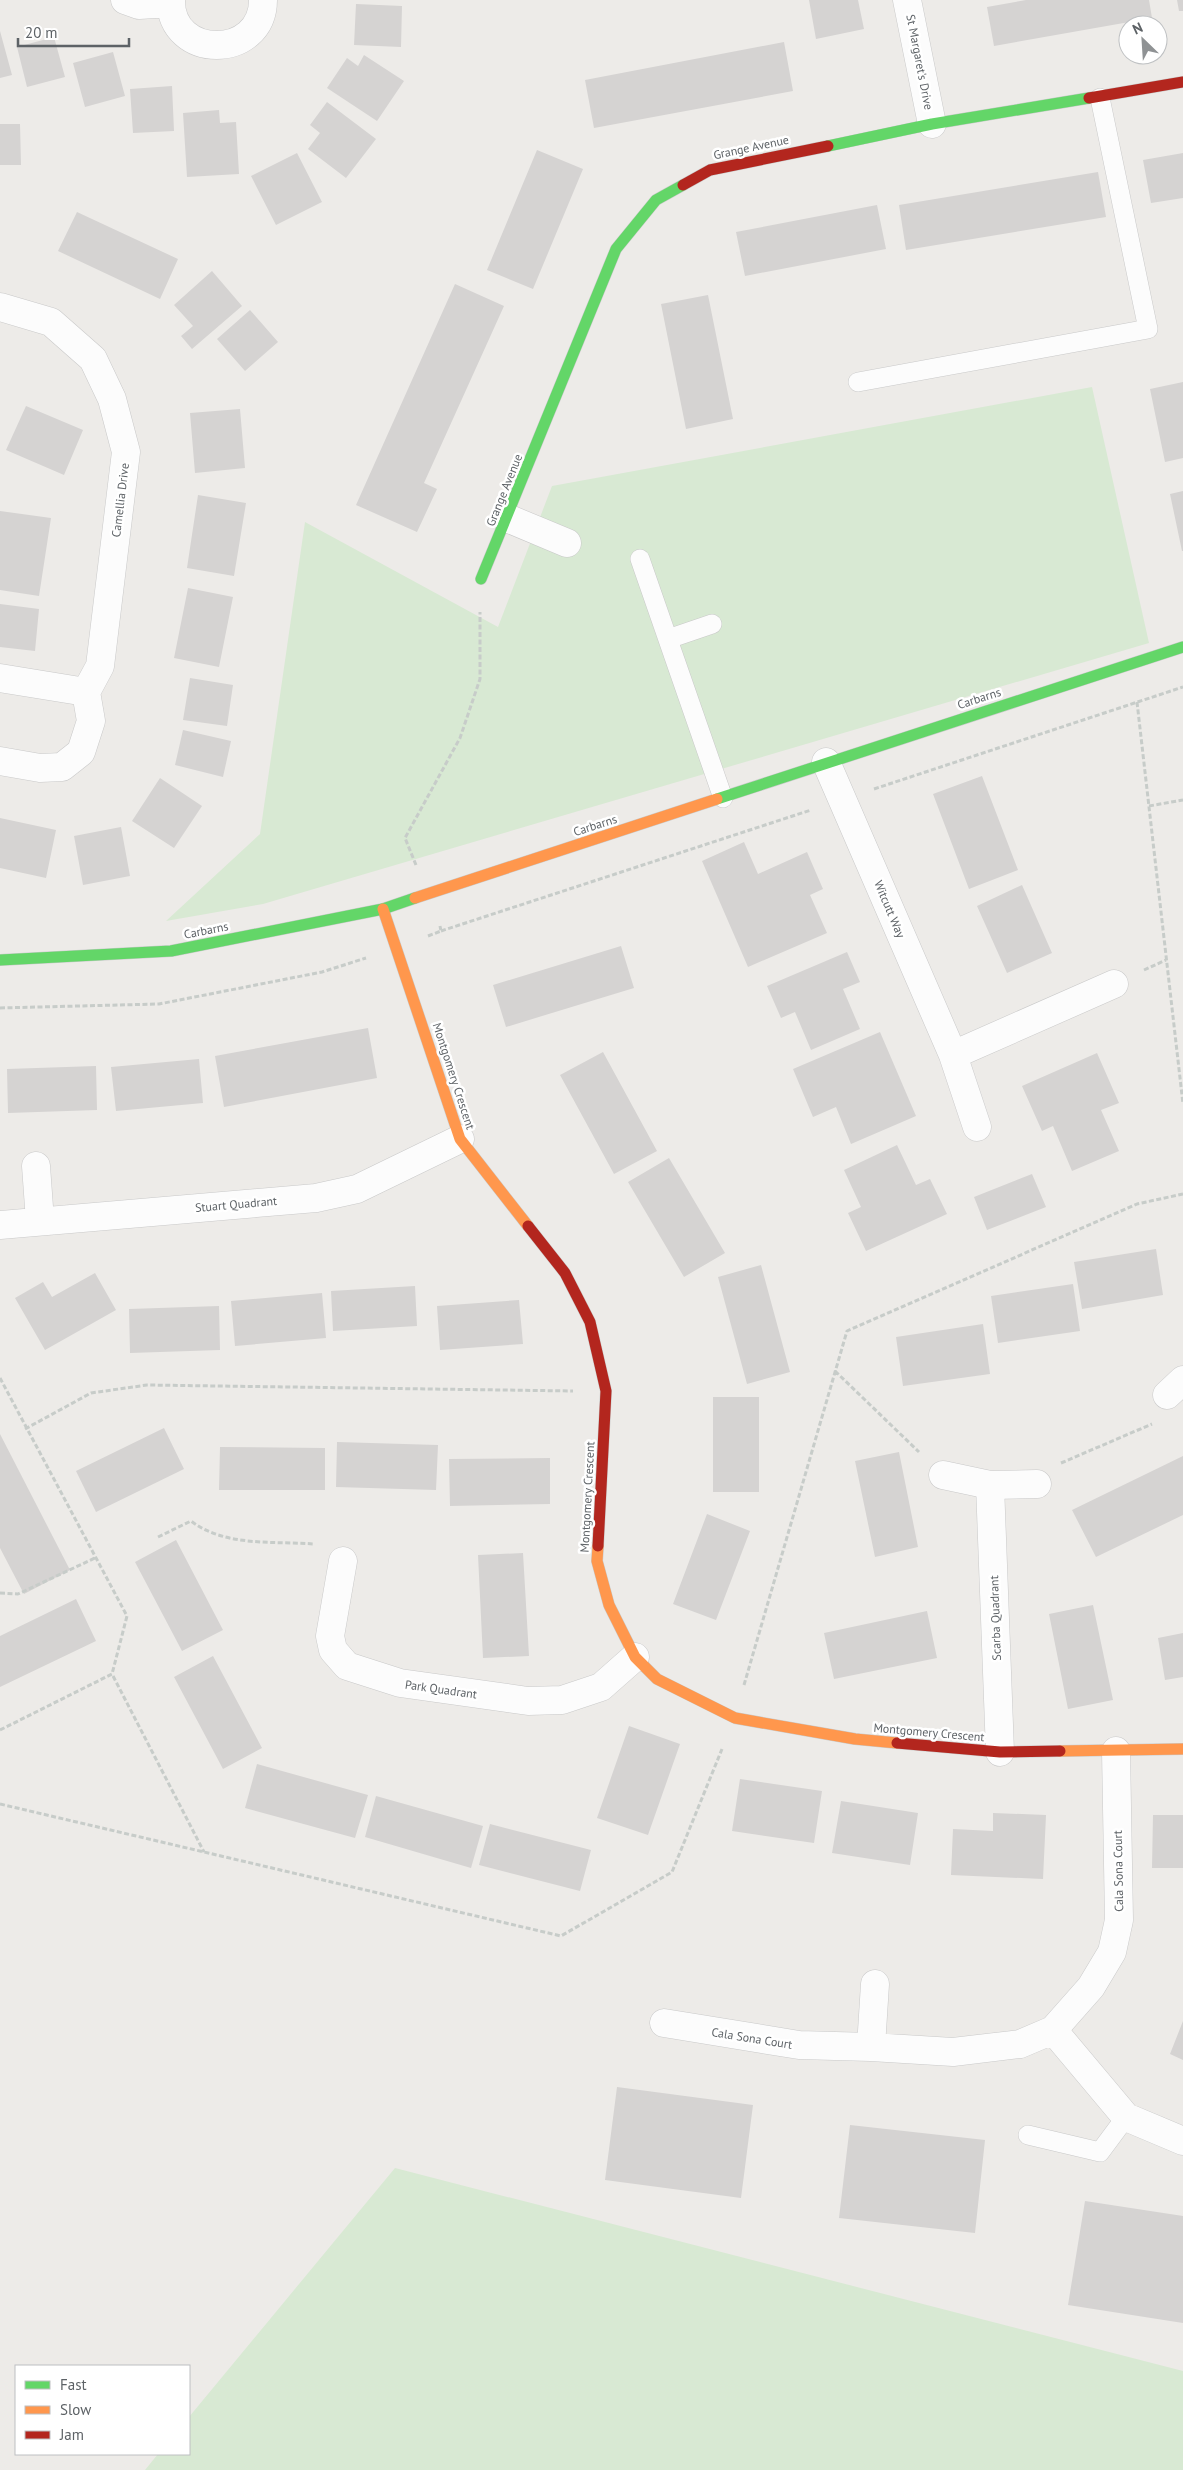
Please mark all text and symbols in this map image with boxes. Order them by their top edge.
street label: St Margaret's Drive [903,13,937,111]
scale bar [18,15,129,47]
north arrow [1118,15,1168,65]
text: N [1130,18,1145,38]
text: 20 m [25,23,58,42]
street label: Grange Avenue [712,132,790,162]
street label: Grange Avenue [483,452,525,528]
street label: Camellia Drive [108,462,132,538]
street label: Carbarns [955,684,1003,712]
street label: Carbarns [571,811,619,839]
street label: Witcutt Way [871,878,909,940]
street label: Carbarns [183,918,229,942]
street label: Montgomery Crescent [430,1021,478,1131]
street label: Stuart Quadrant [194,1193,278,1215]
street label: Montgomery Crescent [577,1441,597,1553]
street label: Scarba Quadrant [986,1575,1004,1661]
street label: Park Quadrant [404,1677,478,1701]
street label: Montgomery Crescent [873,1720,985,1744]
street label: Cala Sona Court [1110,1830,1126,1912]
street label: Cala Sona Court [711,2024,793,2052]
legend [15,2365,190,2455]
text: Fast [60,2375,87,2394]
text: Slow [60,2400,91,2419]
text: Jam [59,2425,84,2444]

